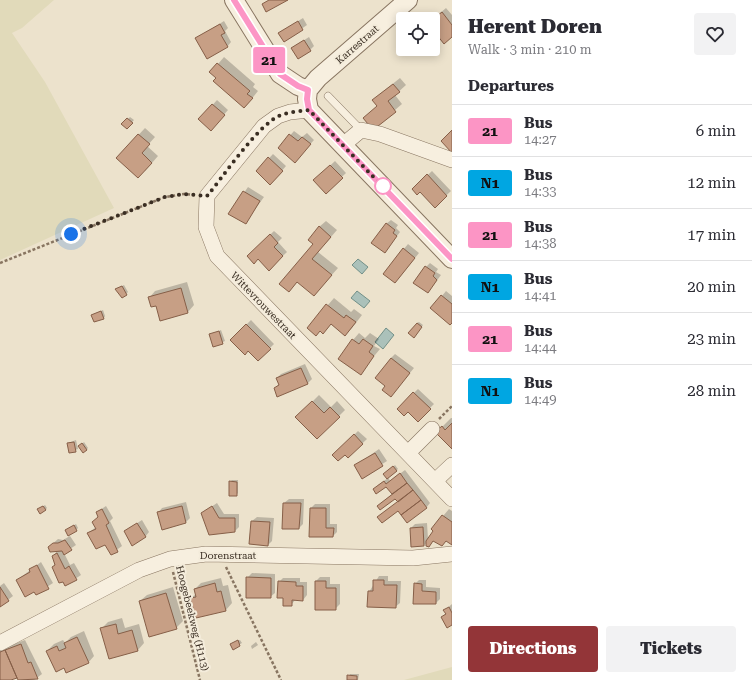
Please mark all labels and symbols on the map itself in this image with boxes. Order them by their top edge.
street label: Karrestraat [334,23,381,66]
line badge: 21 [251,47,287,73]
unlabelled marker [374,177,392,195]
your location [61,224,81,244]
street label: Wittevrouwestraat [229,270,299,341]
street label: Dorenstraat [200,550,257,561]
street label: Hoogebeekweg (H113) [174,564,211,672]

